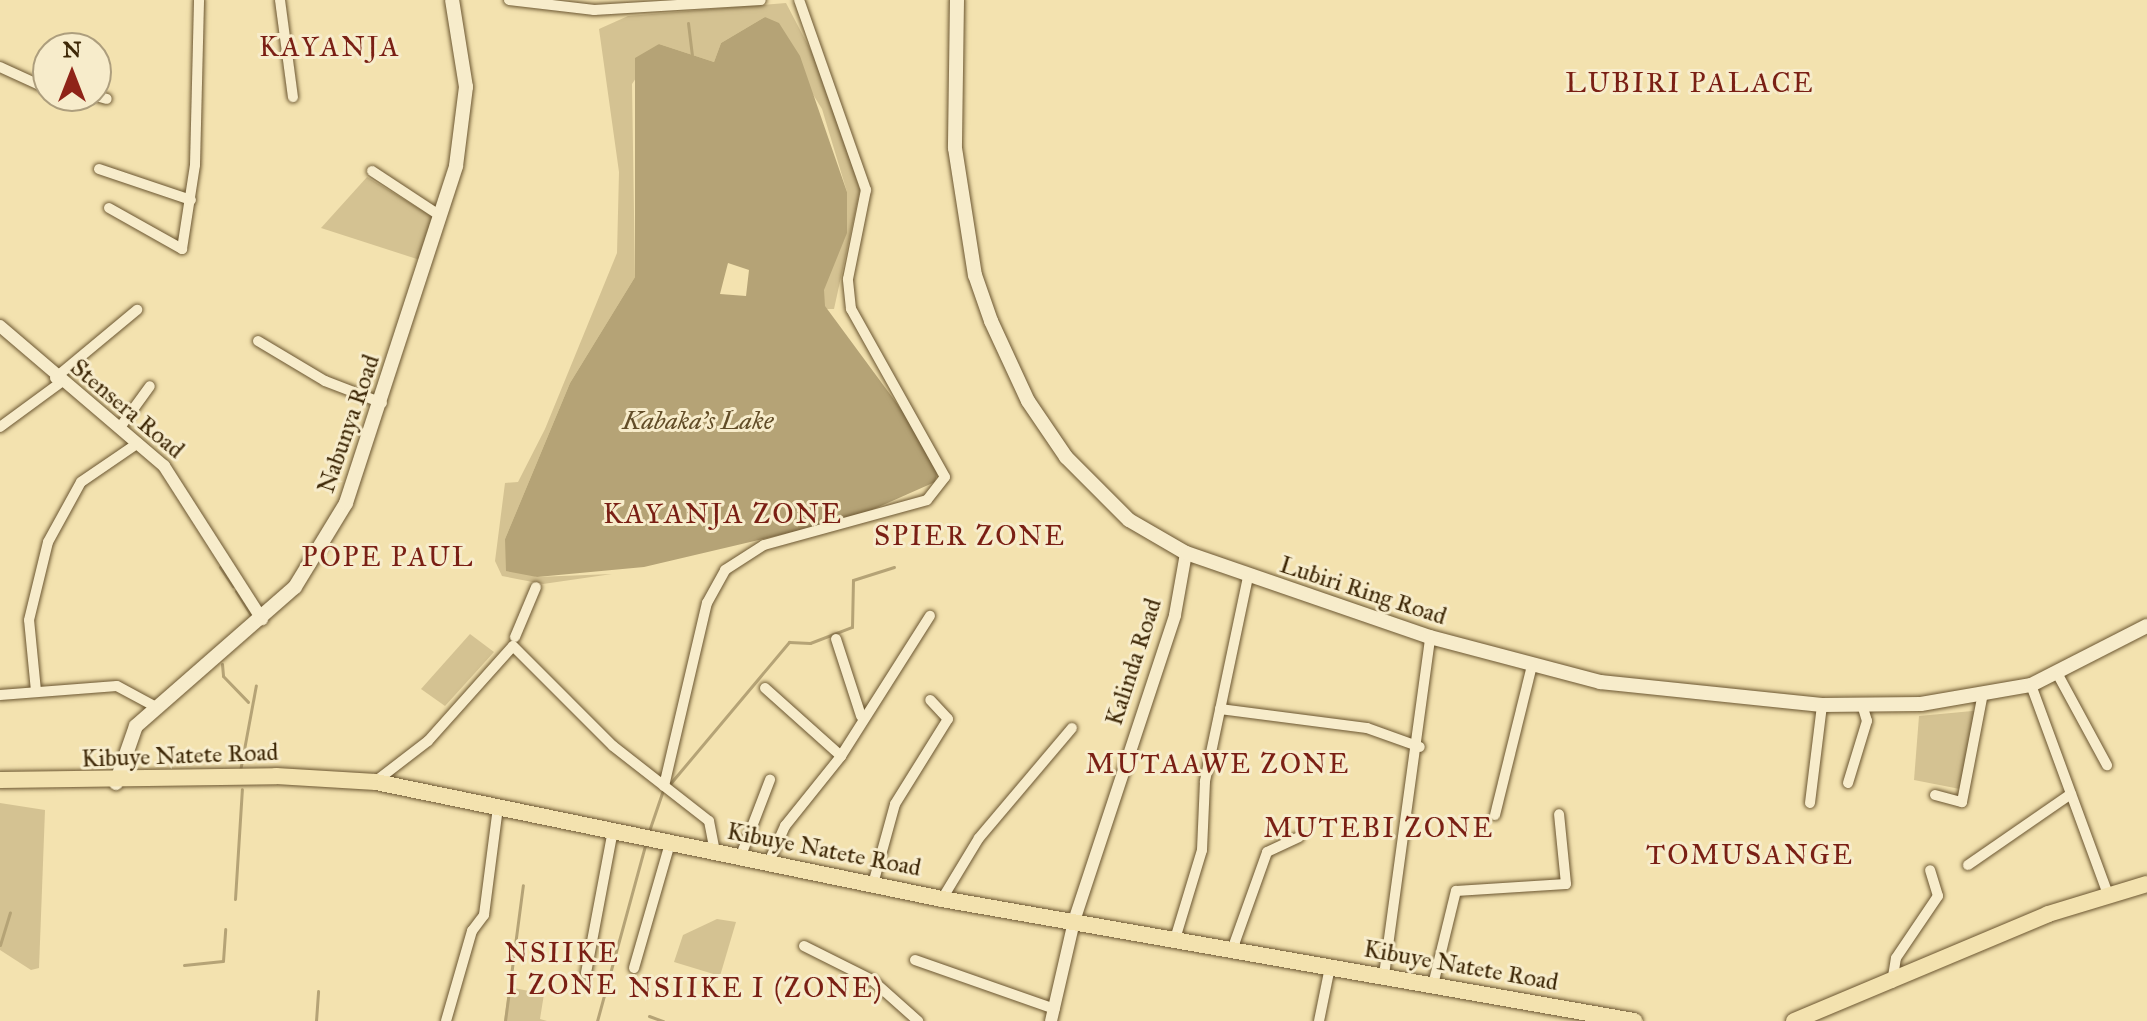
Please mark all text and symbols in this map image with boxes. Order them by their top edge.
district label: KAYANJA [259,30,401,64]
north arrow [32,32,112,112]
text: N [63,36,81,63]
district label: LUBIRI PALACE [1565,66,1815,100]
street label: Nabunya Road [312,351,386,497]
street label: Stensera Road [64,353,190,465]
water label: Kabaka's Lake [623,405,773,437]
district label: KAYANJA ZONE [603,497,843,531]
district label: SPIER ZONE [874,519,1066,553]
district label: POPE PAUL [302,540,474,574]
street label: Lubiri Ring Road [1276,551,1450,631]
street label: Kalinda Road [1100,595,1168,729]
street label: Kibuye Natete Road [81,738,279,774]
district label: MUTAAWE ZONE [1086,747,1350,781]
district label: MUTEBI ZONE [1264,811,1494,845]
street label: Kibuye Natete Road [725,817,923,883]
district label: TOMUSANGE [1646,838,1854,872]
street label: Kibuye Natete Road [1361,935,1561,997]
district label: NSIIKE I ZONE [504,936,620,1002]
district label: NSIIKE I (ZONE) [628,971,884,1005]

